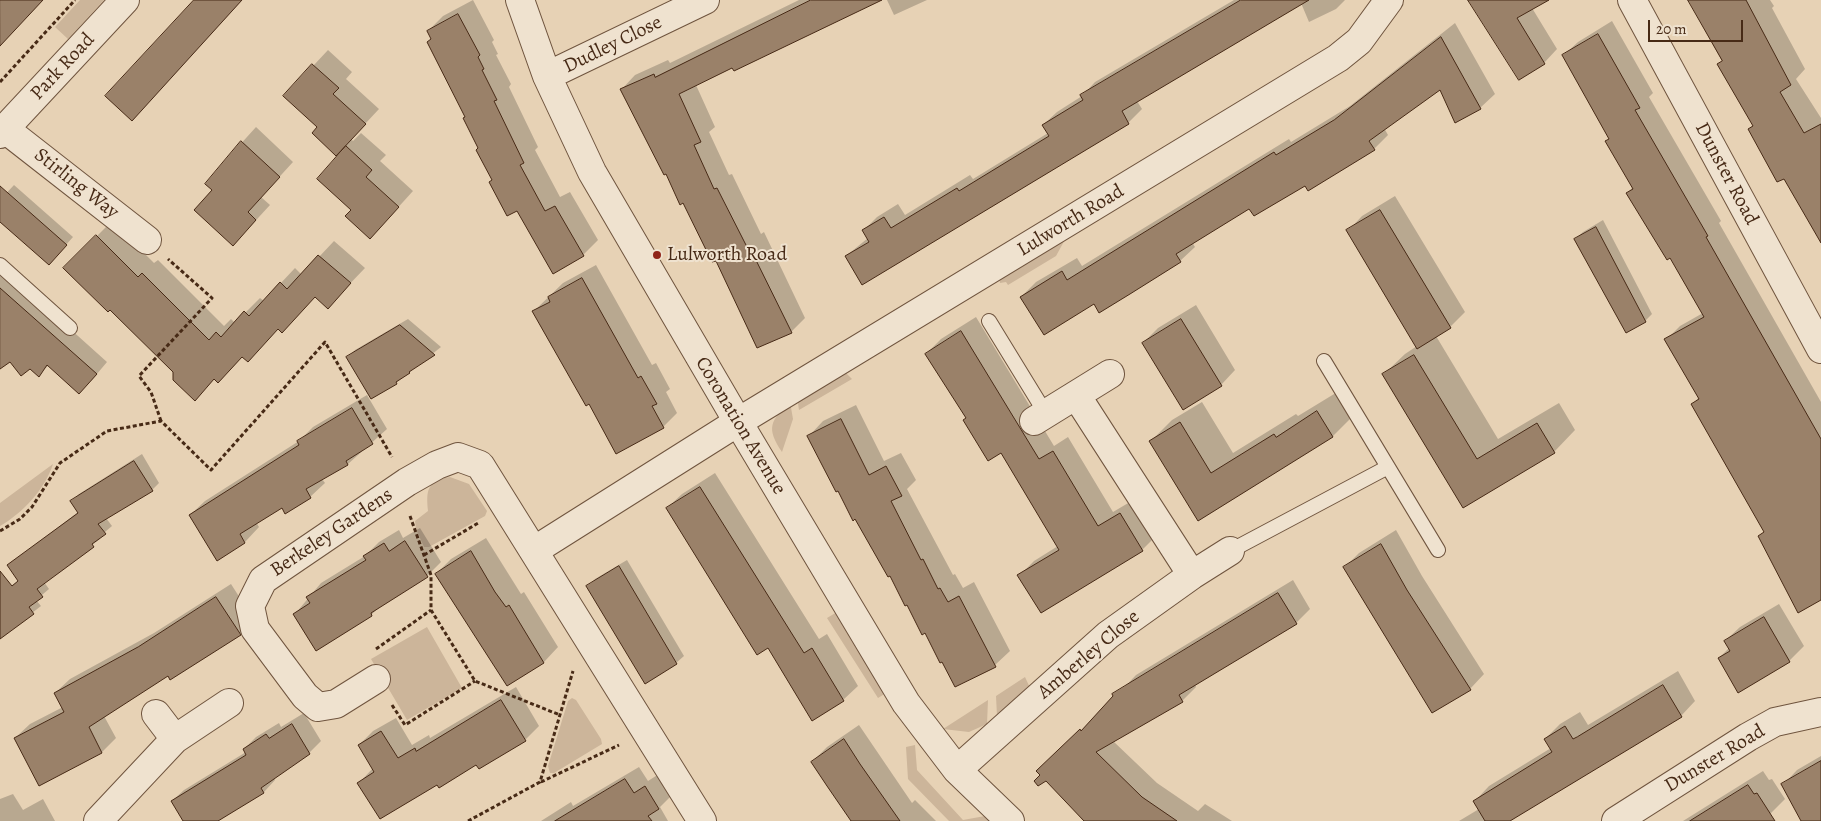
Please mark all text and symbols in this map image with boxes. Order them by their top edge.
scale bar [1651,10,1746,42]
street label: Dudley Close [560,11,666,79]
text: 20 m [1656,19,1687,39]
street label: Park Road [26,28,100,106]
street label: Dunster Road [1689,119,1763,229]
street label: Stirling Way [29,143,123,225]
street label: Lulworth Road [1013,180,1129,262]
place label: Lulworth Road [667,243,787,267]
marker: Lulworth Road [651,249,663,261]
street label: Coronation Avenue [689,353,791,499]
street label: Berkeley Gardens [266,483,398,583]
street label: Amberley Close [1033,605,1145,705]
street label: Dunster Road [1661,720,1769,798]

